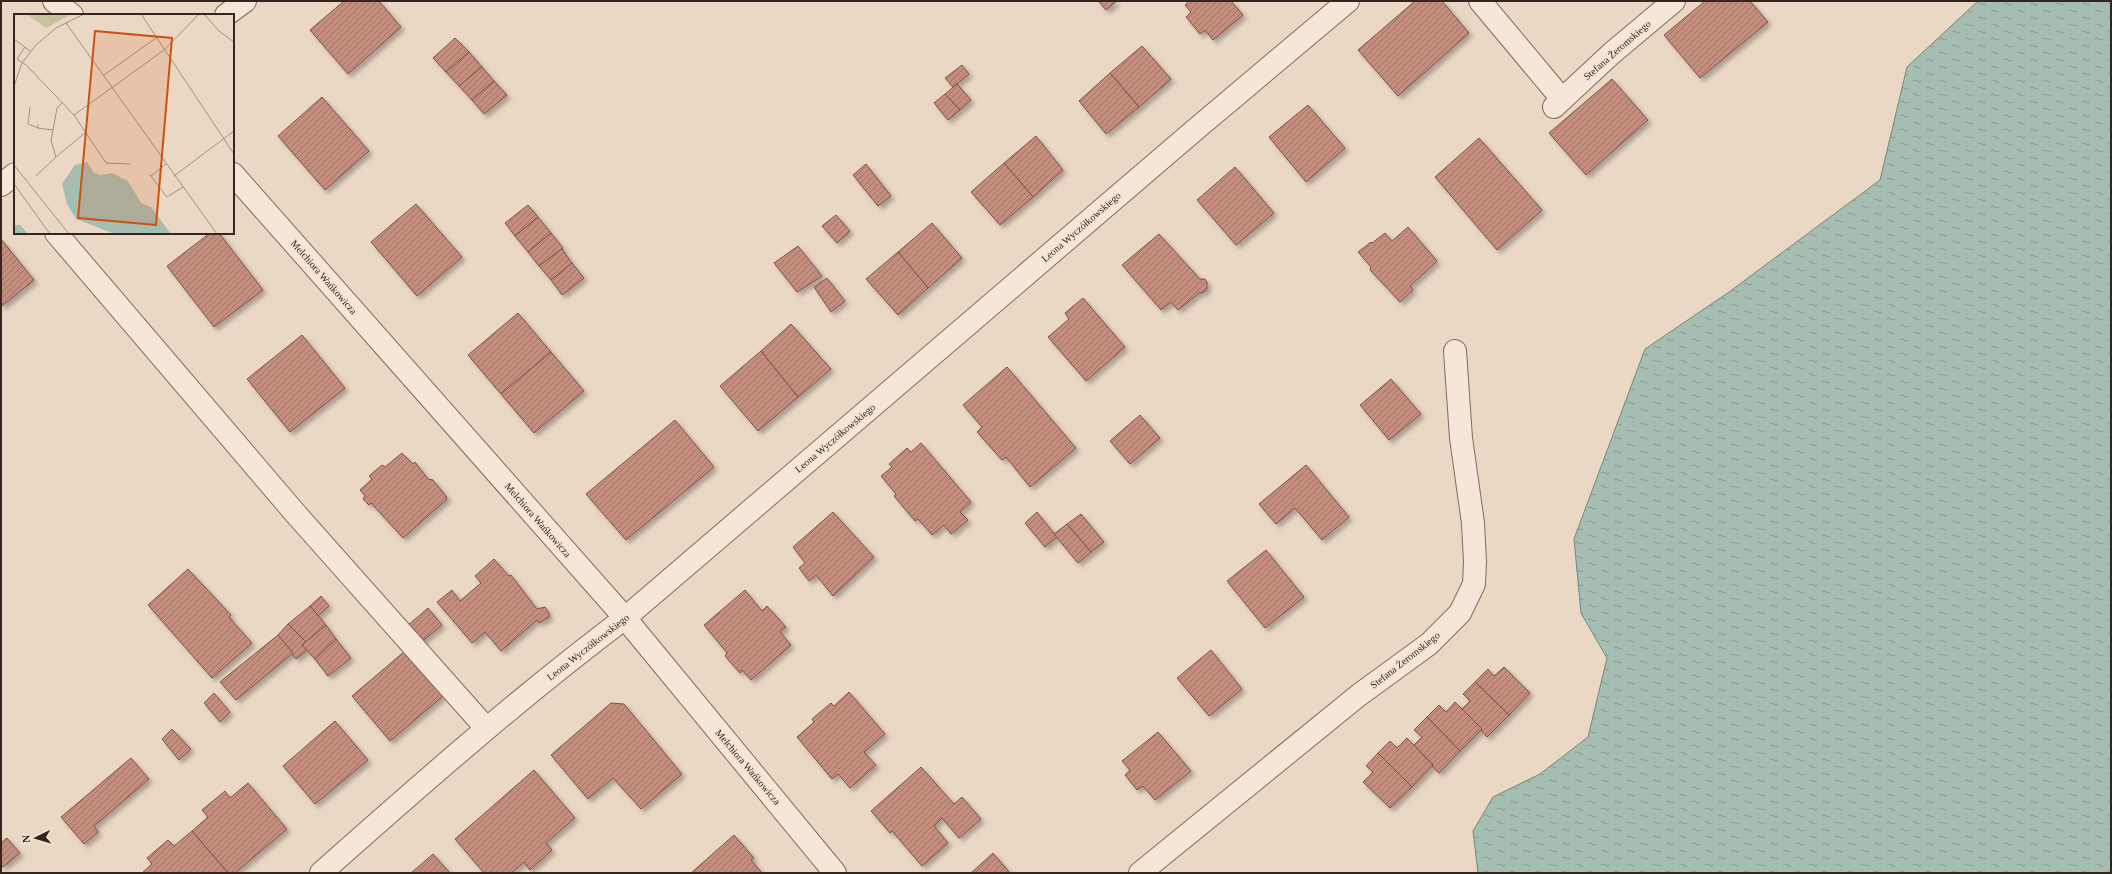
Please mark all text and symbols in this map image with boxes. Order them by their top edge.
inset map [14,14,234,234]
street label: Stefana Żeromskiego [1581,18,1653,82]
street label: Leona Wyczółkowskiego [1039,190,1123,264]
street label: Melchiora Wańkowicza [289,238,360,317]
street label: Leona Wyczółkowskiego [793,401,877,475]
street label: Melchiora Wańkowicza [503,481,574,560]
street label: Leona Wyczółkowskiego [545,612,631,682]
street label: Stefana Żeromskiego [1368,629,1442,691]
street label: Melchiora Wańkowicza [713,727,783,807]
north arrow [16,818,56,858]
text: N [20,834,32,843]

